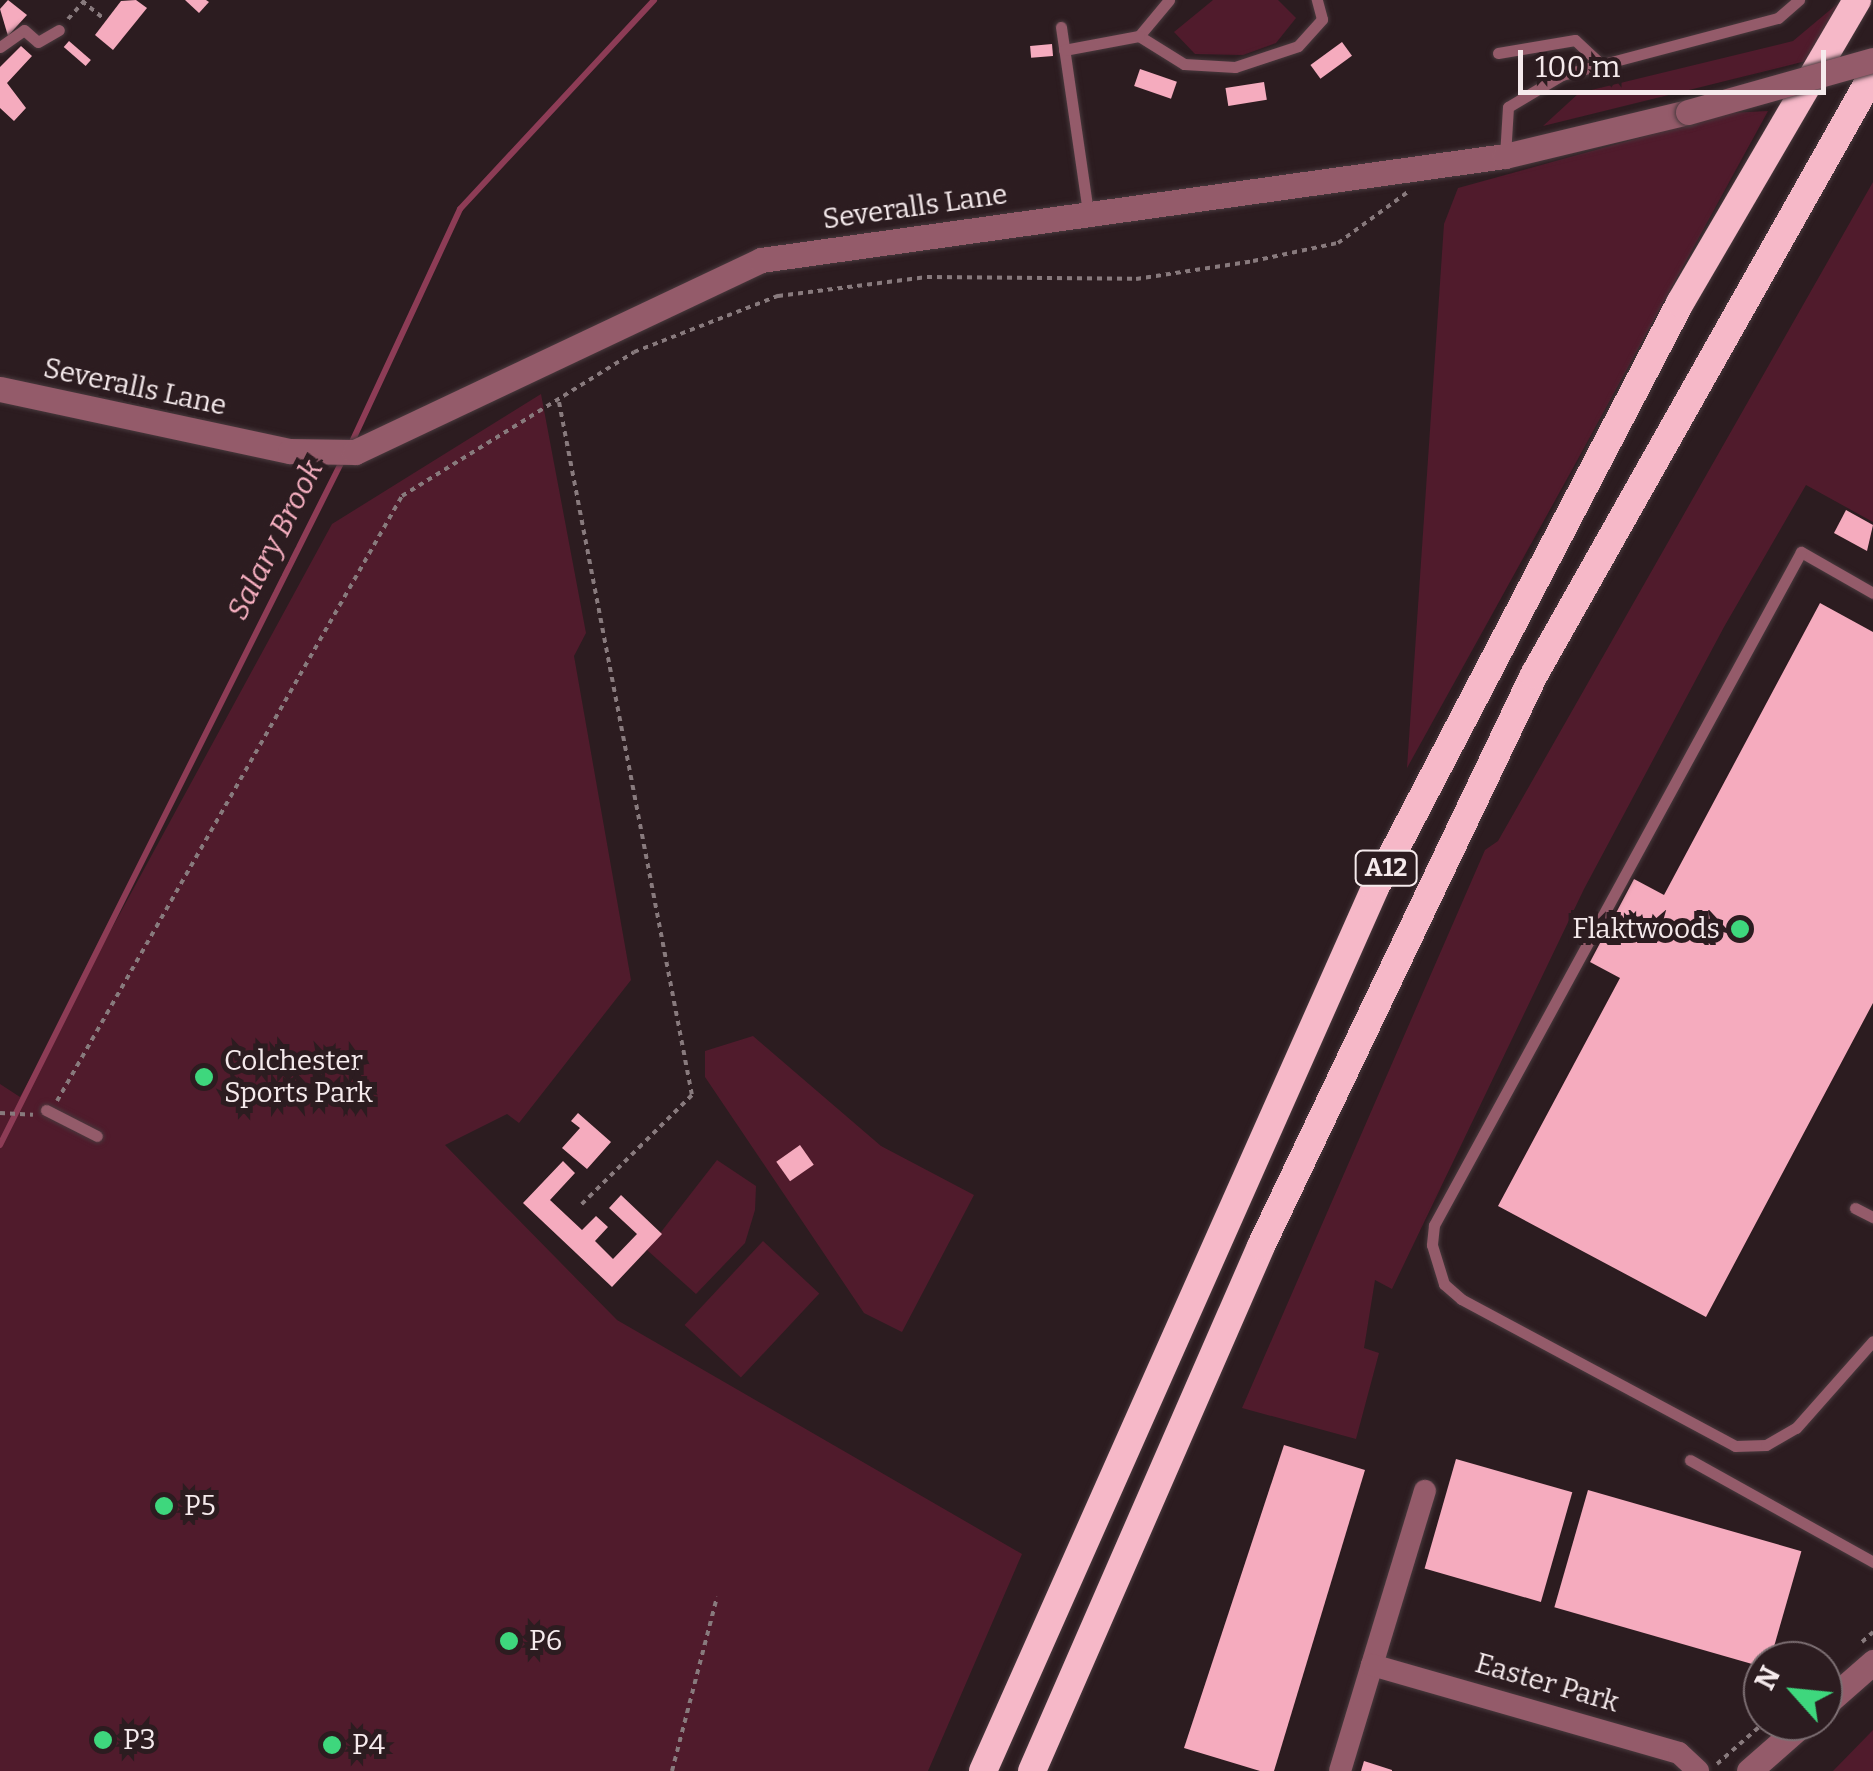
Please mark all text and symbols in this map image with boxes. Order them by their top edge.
scale bar [1523,30,1830,92]
text: 100 m [1535,49,1620,85]
street label: Severalls Lane [821,177,1009,237]
street label: Severalls Lane [40,351,230,423]
water label: Salary Brook [219,454,331,626]
road number: A12 [1354,848,1418,888]
place label: Flaktwoods [1572,912,1720,946]
marker: Flaktwoods [1729,918,1751,940]
place label: Colchester Sports Park [224,1044,373,1110]
marker: Colchester Sports Park [193,1066,215,1088]
place label: P5 [184,1489,216,1523]
marker: P5 [153,1495,175,1517]
place label: P6 [529,1624,562,1658]
marker: P6 [498,1630,520,1652]
north arrow [1743,1641,1843,1741]
street label: Easter Park [1471,1646,1623,1720]
text: N [1748,1661,1787,1695]
place label: P3 [123,1723,156,1757]
place label: P4 [352,1728,385,1762]
marker: P3 [92,1729,114,1751]
marker: P4 [321,1734,343,1756]

